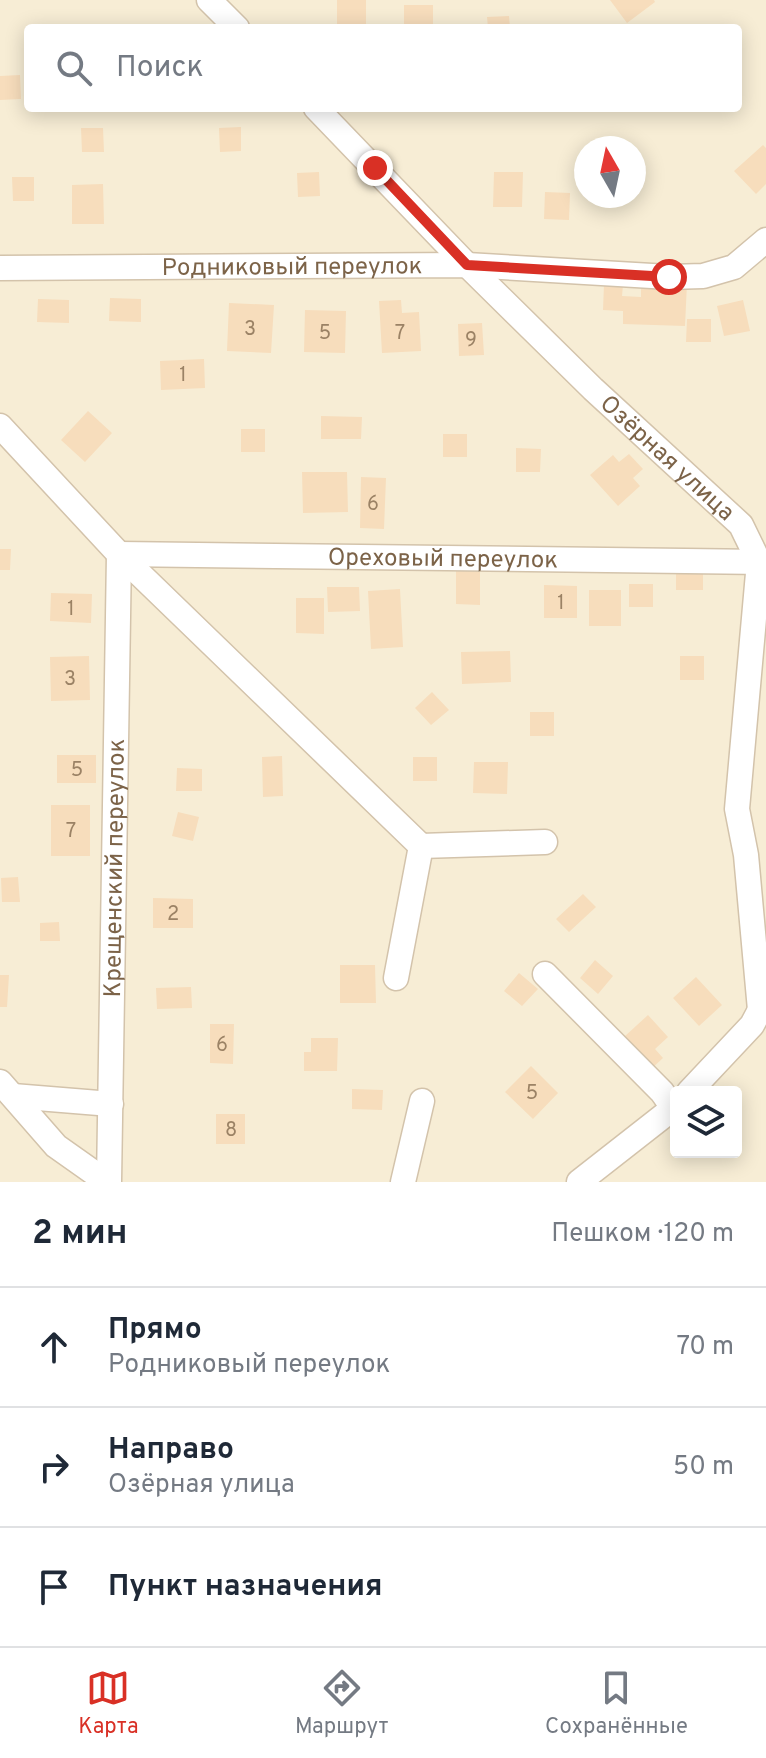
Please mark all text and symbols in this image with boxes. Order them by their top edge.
search box [24,24,742,112]
icon: search [52,46,96,90]
text: Поиск [116,50,204,87]
north arrow [574,136,646,208]
route end [357,150,393,186]
street label: Родниковый переулок [162,252,423,284]
route start [651,259,687,295]
house number: 3 [244,317,256,343]
house number: 5 [319,321,331,347]
house number: 7 [395,321,405,347]
house number: 9 [465,328,477,354]
house number: 1 [179,363,187,389]
street label: Озёрная улица [593,390,740,528]
house number: 6 [367,492,379,518]
street label: Ореховый переулок [328,544,558,576]
house number: 1 [557,591,565,617]
house number: 1 [67,597,75,623]
house number: 3 [64,667,76,693]
street label: Крещенский переулок [99,739,133,998]
house number: 5 [71,758,83,784]
house number: 7 [66,819,76,845]
house number: 2 [167,902,179,928]
house number: 6 [216,1033,228,1059]
house number: 5 [526,1081,538,1107]
map controls [670,1086,742,1158]
button: layers [670,1086,742,1158]
house number: 8 [225,1118,237,1144]
text: 2 мин [32,1213,128,1256]
text: Пешком · 120 m [551,1218,734,1251]
text: Прямо [108,1312,202,1349]
icon: ahead [32,1325,76,1369]
text: 70 m [676,1331,734,1364]
text: Родниковый переулок [108,1349,390,1382]
text: Направо [108,1432,234,1469]
icon: right [32,1445,76,1489]
text: 50 m [673,1451,734,1484]
text: Озёрная улица [108,1469,295,1502]
icon: arrive [32,1565,76,1609]
text: Пункт назначения [108,1569,382,1606]
tab: Карта [78,1666,139,1741]
tab: Маршрут [295,1666,389,1741]
tab: Сохранённые [545,1666,688,1741]

